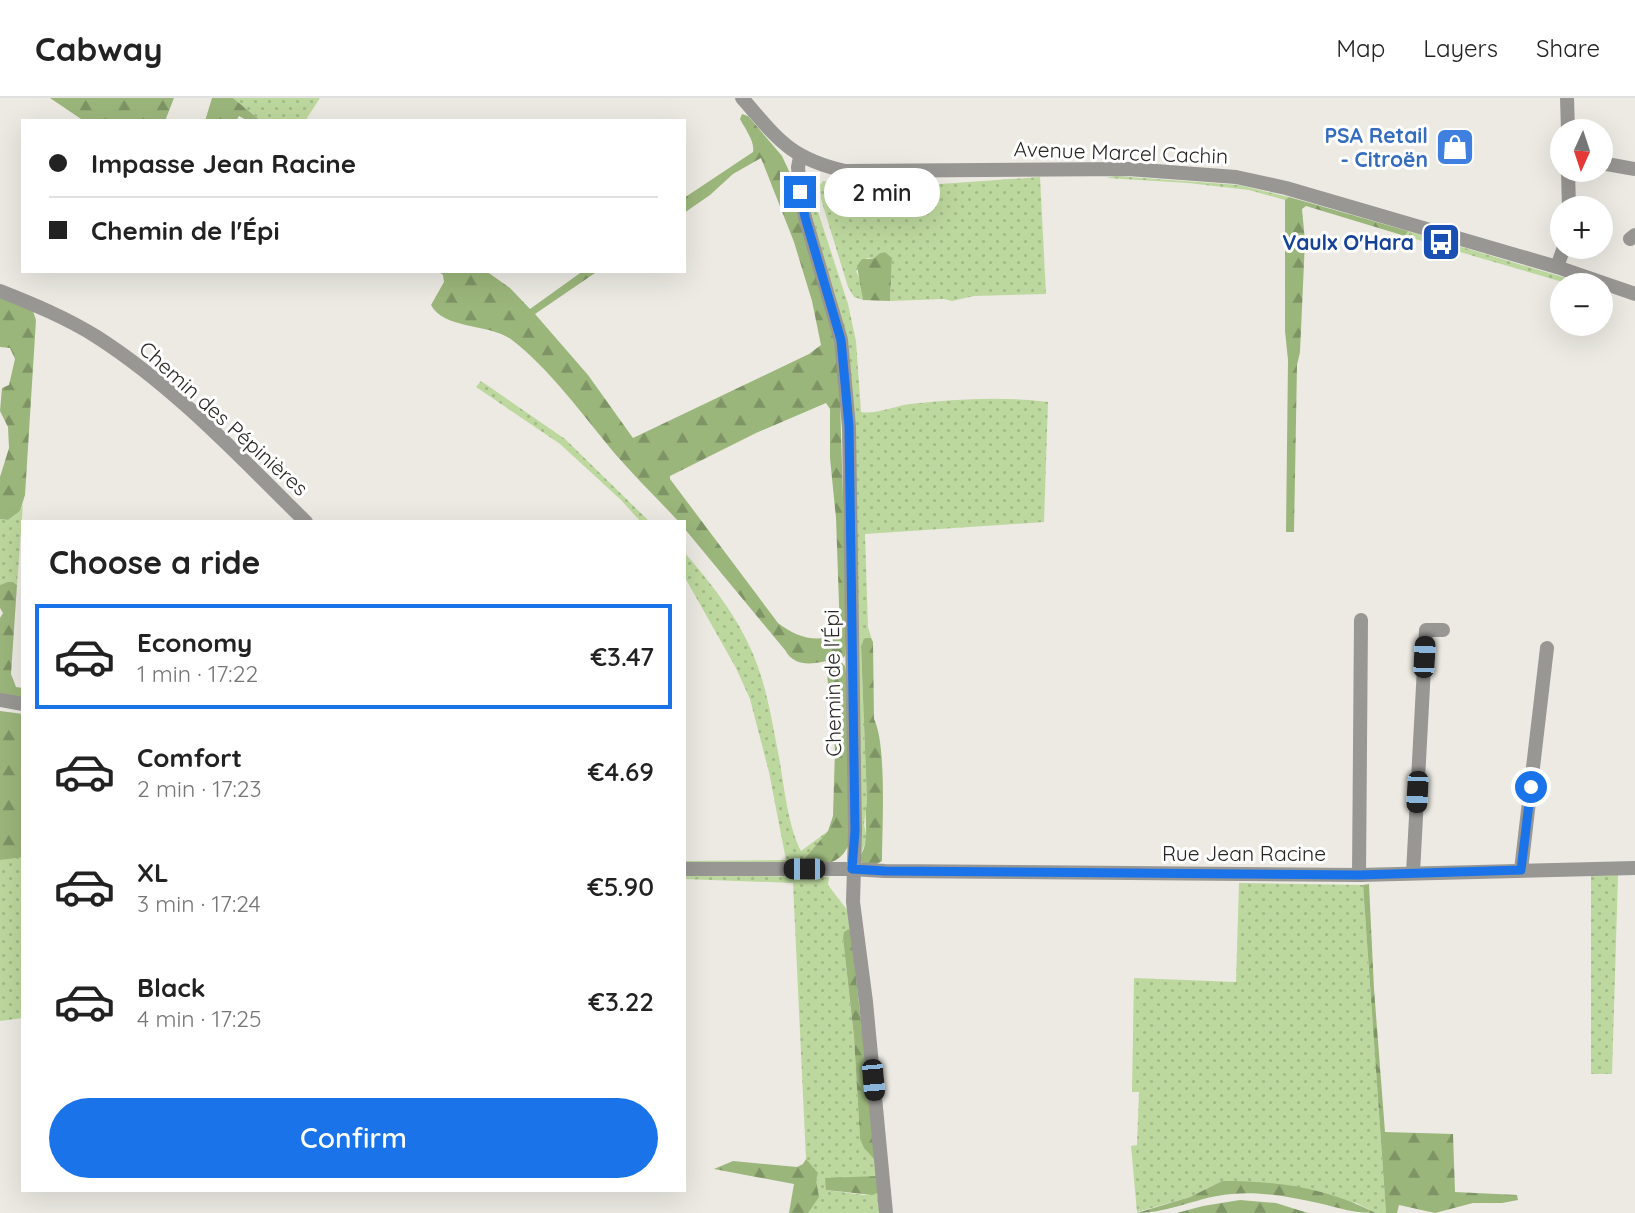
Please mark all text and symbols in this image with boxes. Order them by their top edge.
text: Cabway [35,28,163,69]
text: Map [1336,33,1385,63]
text: Layers [1423,33,1498,63]
text: Share [1536,33,1600,63]
north arrow [1550,119,1614,182]
map controls [1550,119,1613,336]
place label: PSA Retail - Citroën [1324,122,1428,172]
shop icon: PSA Retail - Citroën [1434,126,1476,168]
street label: Avenue Marcel Cachin [1013,135,1229,169]
text: Impasse Jean Racine [91,147,356,180]
callout: 2 min [824,168,940,217]
route end [784,176,816,208]
text: 2 min [852,178,912,207]
button: + [1550,196,1613,259]
text: Chemin de l'Épi [91,214,280,247]
bus stop icon: Vaulx O'Hara [1420,221,1462,263]
place label: Vaulx O'Hara [1282,229,1414,255]
button: − [1550,273,1613,336]
street label: Chemin des Pépinières [134,335,314,501]
text: Choose a ride [49,542,261,582]
street label: Chemin de l'Épi [818,609,846,757]
icon: car [53,625,116,688]
text: Economy [137,626,252,659]
car [1413,635,1436,679]
text: €3.47 [590,640,654,673]
text: 1 min · 17:22 [137,659,258,688]
icon: car [53,740,116,803]
text: Comfort [137,741,242,774]
text: €4.69 [588,755,654,788]
car [1406,770,1429,814]
route start [1515,771,1547,803]
text: 2 min · 17:23 [137,774,262,803]
street label: Rue Jean Racine [1162,840,1326,866]
icon: car [53,855,116,918]
text: XL [137,856,169,889]
car [784,859,826,880]
text: €5.90 [587,870,654,903]
text: 3 min · 17:24 [137,889,261,918]
icon: car [53,970,116,1033]
text: Black [137,971,206,1004]
text: €3.22 [588,985,654,1018]
text: 4 min · 17:25 [137,1004,262,1033]
car [861,1058,886,1102]
button: Confirm [49,1098,658,1178]

